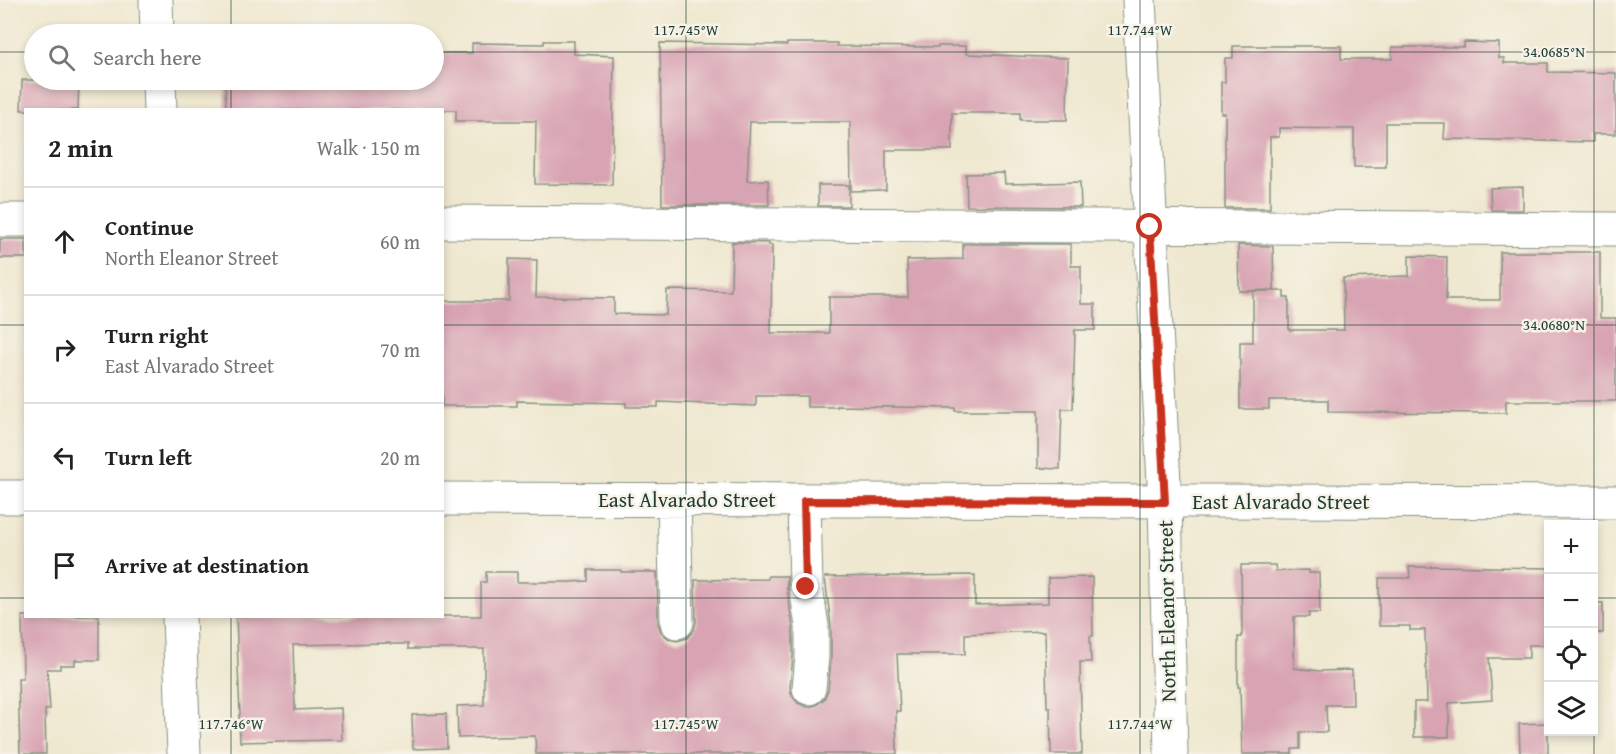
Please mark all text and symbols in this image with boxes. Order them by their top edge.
text: 117.745°W [653,19,719,40]
text: 117.744°W [1107,19,1173,40]
search box [24,24,444,90]
icon: search [45,41,78,74]
text: Search here [93,41,202,73]
text: 34.0685°N [1523,41,1585,62]
text: 2 min [48,128,113,167]
text: Walk · 150 m [317,133,420,162]
text: Continue [105,211,194,243]
route start [1136,213,1162,239]
icon: ahead [48,225,81,258]
text: 60 m [380,227,420,256]
text: North Eleanor Street [105,243,278,272]
text: 34.0680°N [1523,314,1585,335]
text: Turn right [105,319,208,351]
icon: right [48,333,81,366]
text: 70 m [380,335,420,364]
text: East Alvarado Street [105,351,274,380]
icon: left [48,441,81,474]
text: Turn left [105,441,192,473]
text: 20 m [380,443,420,472]
street label: East Alvarado Street [598,484,776,515]
street label: East Alvarado Street [1192,486,1370,517]
street label: North Eleanor Street [1149,519,1184,702]
map controls [1544,520,1598,736]
button: + [1544,520,1598,574]
icon: arrive [48,549,81,582]
text: Arrive at destination [105,549,309,581]
route end [792,573,818,599]
button: − [1544,574,1598,628]
button: locate [1544,628,1598,682]
button: layers [1544,682,1598,736]
text: 117.746°W [198,713,264,734]
text: 117.745°W [653,713,719,734]
text: 117.744°W [1107,713,1173,734]

